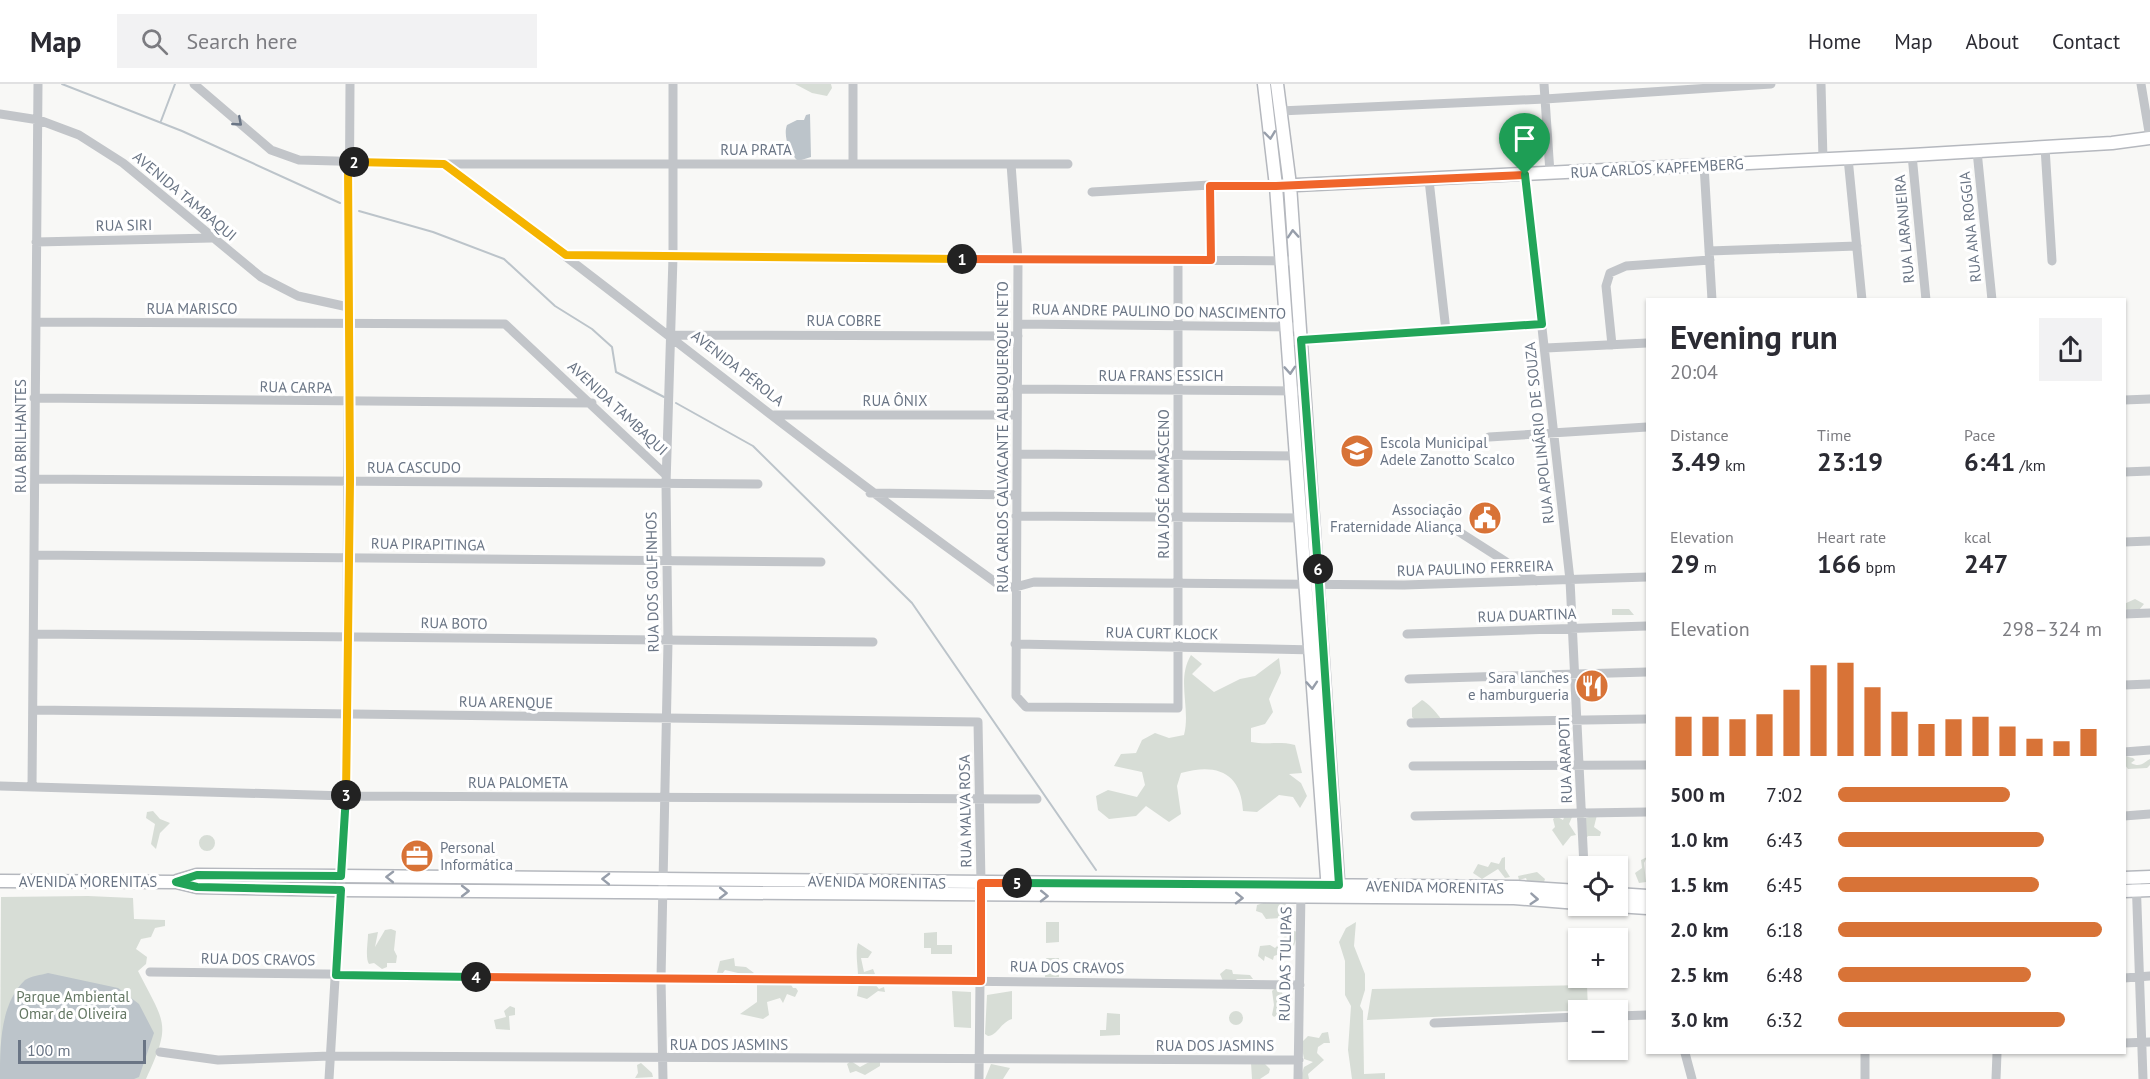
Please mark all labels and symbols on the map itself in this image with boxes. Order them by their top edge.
pin [1499,113,1550,175]
one-way arrow [231,115,242,126]
one-way arrow [1263,131,1276,140]
street label: RUA PRATA [720,140,792,159]
street label: AVENIDA TAMBAQUI [129,147,241,245]
pin: 2 [339,147,369,177]
street label: RUA CARLOS KAPFEMBERG [1570,154,1744,182]
street label: RUA ANA ROGGIA [1955,170,1985,283]
street label: RUA LARANJEIRA [1890,174,1918,284]
street label: RUA SIRI [96,215,152,235]
one-way arrow [1287,230,1300,239]
pin: 1 [947,244,977,274]
street label: RUA CARLOS CALVACANTE ALBUQUERQUE NETO [993,281,1012,593]
street label: RUA MARISCO [146,299,238,318]
street label: RUA ANDRE PAULINO DO NASCIMENTO [1032,299,1286,323]
street label: RUA COBRE [806,311,882,330]
street label: AVENIDA PÉROLA [688,326,788,410]
street label: RUA APOLINÁRIO DE SOUZA [1520,341,1558,525]
street label: AVENIDA TAMBAQUI [564,357,672,459]
street label: RUA FRANS ESSICH [1099,366,1223,385]
one-way arrow [1283,366,1296,375]
street label: RUA CARPA [259,377,333,397]
street label: RUA BRILHANTES [11,379,30,493]
street label: RUA ÔNIX [863,391,927,410]
street label: RUA JOSÉ DAMASCENO [1154,409,1173,559]
school or university icon: Escola Municipal Adele Zanotto Scalco [1339,433,1375,469]
place label: Escola Municipal Adele Zanotto Scalco [1380,433,1515,469]
street label: RUA CASCUDO [367,458,461,477]
place label: Associação Fraternidade Aliança [1330,500,1462,536]
public building icon: Associação Fraternidade Aliança [1467,500,1503,536]
street label: RUA DOS GOLFINHOS [641,512,663,652]
street label: RUA PIRAPITINGA [371,534,486,555]
pin: 6 [1303,554,1333,584]
street label: RUA PAULINO FERREIRA [1396,556,1554,580]
street label: RUA DUARTINA [1477,604,1577,626]
street label: RUA BOTO [420,613,488,633]
street label: RUA CURT KLOCK [1105,623,1219,643]
place label: Sara lanches e hamburgueria [1468,668,1569,704]
restaurant icon: Sara lanches e hamburgueria [1574,668,1610,704]
one-way arrow [1305,681,1318,690]
street label: RUA ARENQUE [459,692,553,712]
street label: RUA ARAPOTI [1554,716,1576,804]
street label: RUA MALVA ROSA [955,754,975,868]
street label: RUA PALOMETA [468,773,568,792]
pin: 3 [331,780,361,810]
office icon: Personal Informática [399,838,435,874]
place label: Personal Informática [440,838,513,874]
pin: 5 [1002,868,1032,898]
one-way arrow [386,870,395,883]
street label: AVENIDA MORENITAS [808,871,946,893]
street label: AVENIDA MORENITAS [19,872,157,891]
one-way arrow [602,873,611,885]
street label: AVENIDA MORENITAS [1366,876,1504,898]
one-way arrow [460,885,469,897]
one-way arrow [718,887,727,899]
one-way arrow [1039,890,1048,902]
one-way arrow [1234,892,1243,904]
one-way arrow [1529,892,1538,905]
street label: RUA DAS TULIPAS [1274,906,1296,1022]
street label: RUA DOS CRAVOS [201,949,315,969]
street label: RUA DOS CRAVOS [1010,957,1124,977]
pin: 4 [461,962,491,992]
park label: Parque Ambiental Omar de Oliveira [16,987,130,1023]
street label: RUA DOS JASMINS [670,1035,788,1054]
street label: RUA DOS JASMINS [1156,1036,1274,1055]
scale bar [18,1037,146,1064]

